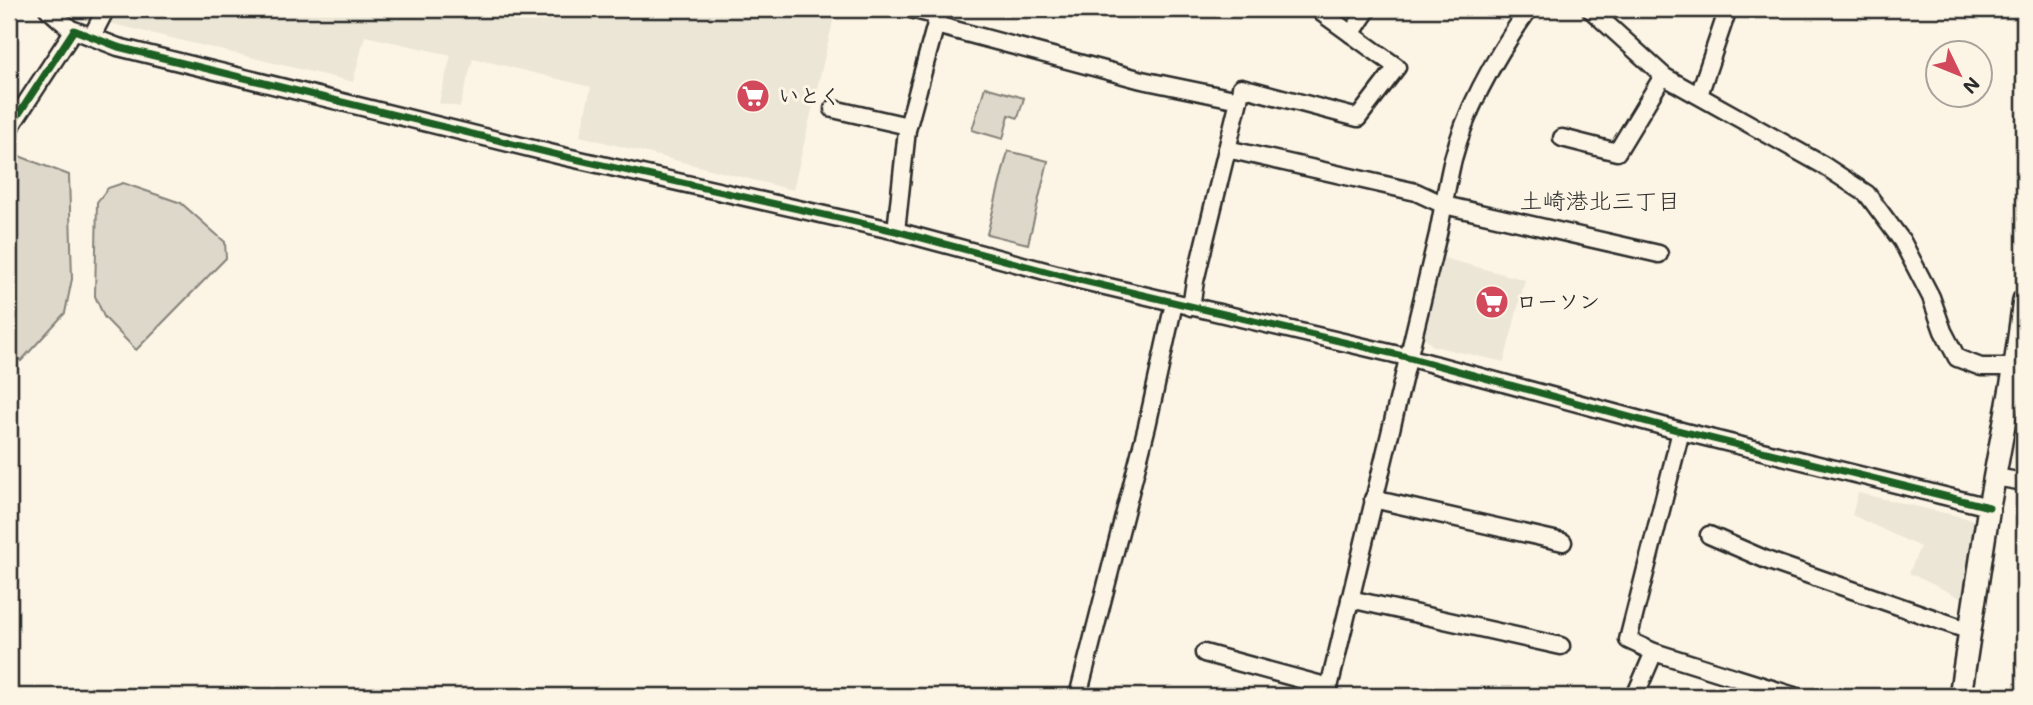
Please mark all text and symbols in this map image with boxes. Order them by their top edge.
north arrow [1924,38,1994,108]
text: N [1958,72,1986,100]
supermarket icon: いとく [734,77,772,115]
place label: いとく [778,81,841,108]
district label: 土崎港北三丁目 [1520,185,1681,215]
supermarket icon: ローソン [1473,283,1511,321]
place label: ローソン [1516,287,1600,314]

